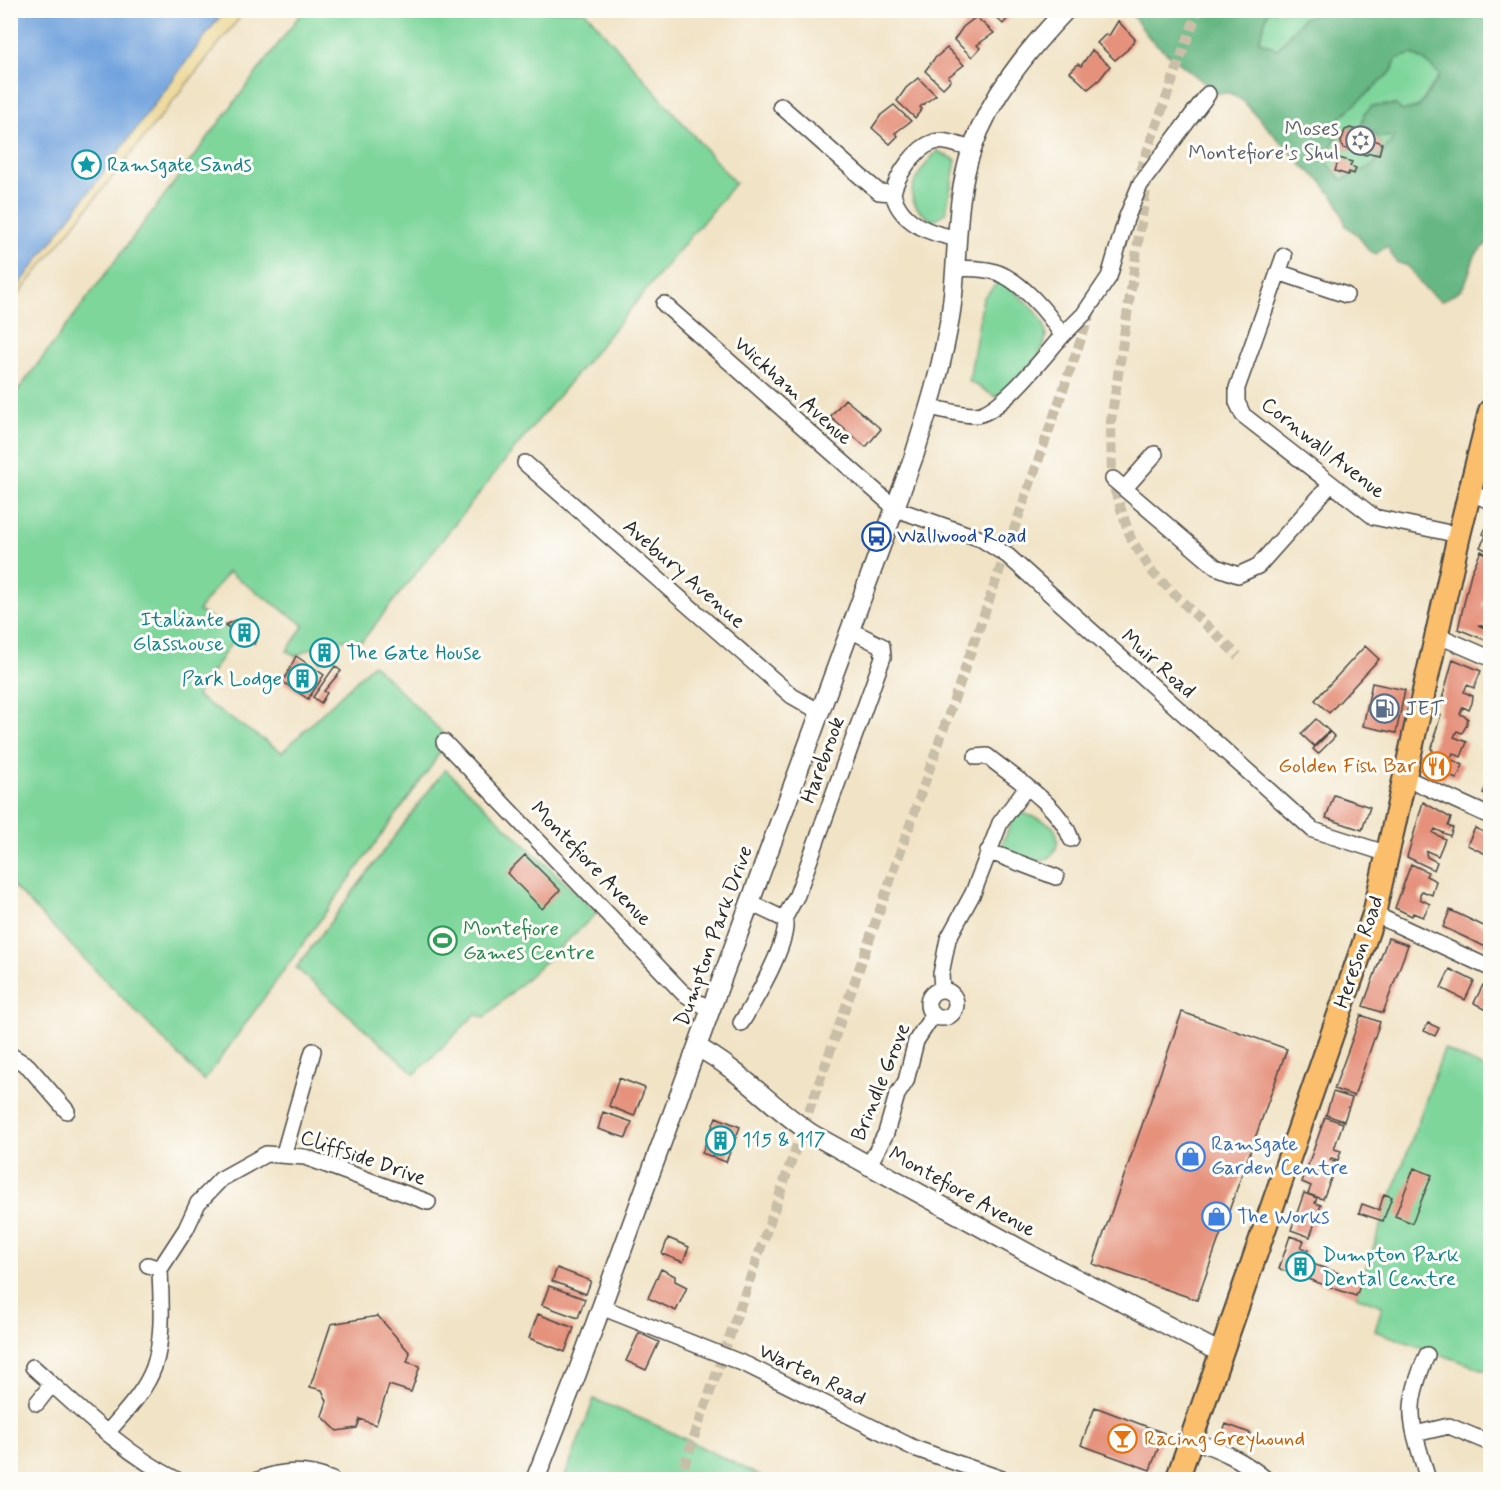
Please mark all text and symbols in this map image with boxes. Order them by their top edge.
place label: Moses Montefiore's Shul [1188,115,1339,167]
synagogue icon: Moses Montefiore's Shul [1344,125,1376,157]
place icon: Ramsgate Sands [70,149,102,181]
place label: Ramsgate Sands [107,151,252,179]
street label: Wickham Avenue [728,330,858,452]
street label: Cornwall Avenue [1255,391,1391,505]
street label: Avebury Avenue [617,513,751,635]
bus stop icon: Wallwood Road [860,520,892,552]
place label: Wallwood Road [897,522,1026,550]
place label: Italiante Glasshouse [133,606,224,658]
building icon: Italiante Glasshouse [229,616,261,648]
street label: Muir Road [1115,623,1201,705]
building icon: The Gate House [309,637,341,669]
place label: The Gate House [346,639,481,667]
building icon: Park Lodge [287,663,319,695]
place label: Park Lodge [182,665,282,694]
fuel station icon: JET [1368,693,1400,725]
place label: JET [1405,695,1444,723]
street label: Harebrook [794,712,852,807]
restaurant icon: Golden Fish Bar [1421,750,1453,782]
place label: Golden Fish Bar [1278,752,1416,780]
street label: Montefiore Avenue [524,795,658,933]
street label: Dumpton Park Drive [668,842,760,1030]
street label: Hereson Road [1328,892,1390,1012]
place label: Montefiore Games Centre [463,915,595,967]
sports icon: Montefiore Games Centre [426,925,458,957]
street label: Brindle Grove [845,1019,917,1145]
street label: Cliffside Drive [296,1123,430,1193]
building icon: 115 & 117 [705,1124,737,1156]
place label: 115 & 117 [742,1126,826,1154]
place label: Ramsgate Garden Centre [1211,1130,1348,1182]
street label: Montefiore Avenue [883,1140,1041,1244]
shop icon: Ramsgate Garden Centre [1174,1140,1206,1172]
shop icon: The Works [1200,1201,1232,1233]
place label: The Works [1237,1203,1330,1231]
place label: Dumpton Park Dental Centre [1322,1241,1459,1293]
building icon: Dumpton Park Dental Centre [1285,1251,1317,1283]
street label: Warten Road [754,1337,870,1413]
bar icon: Racing Greyhound [1107,1423,1139,1455]
place label: Racing Greyhound [1144,1425,1305,1453]

